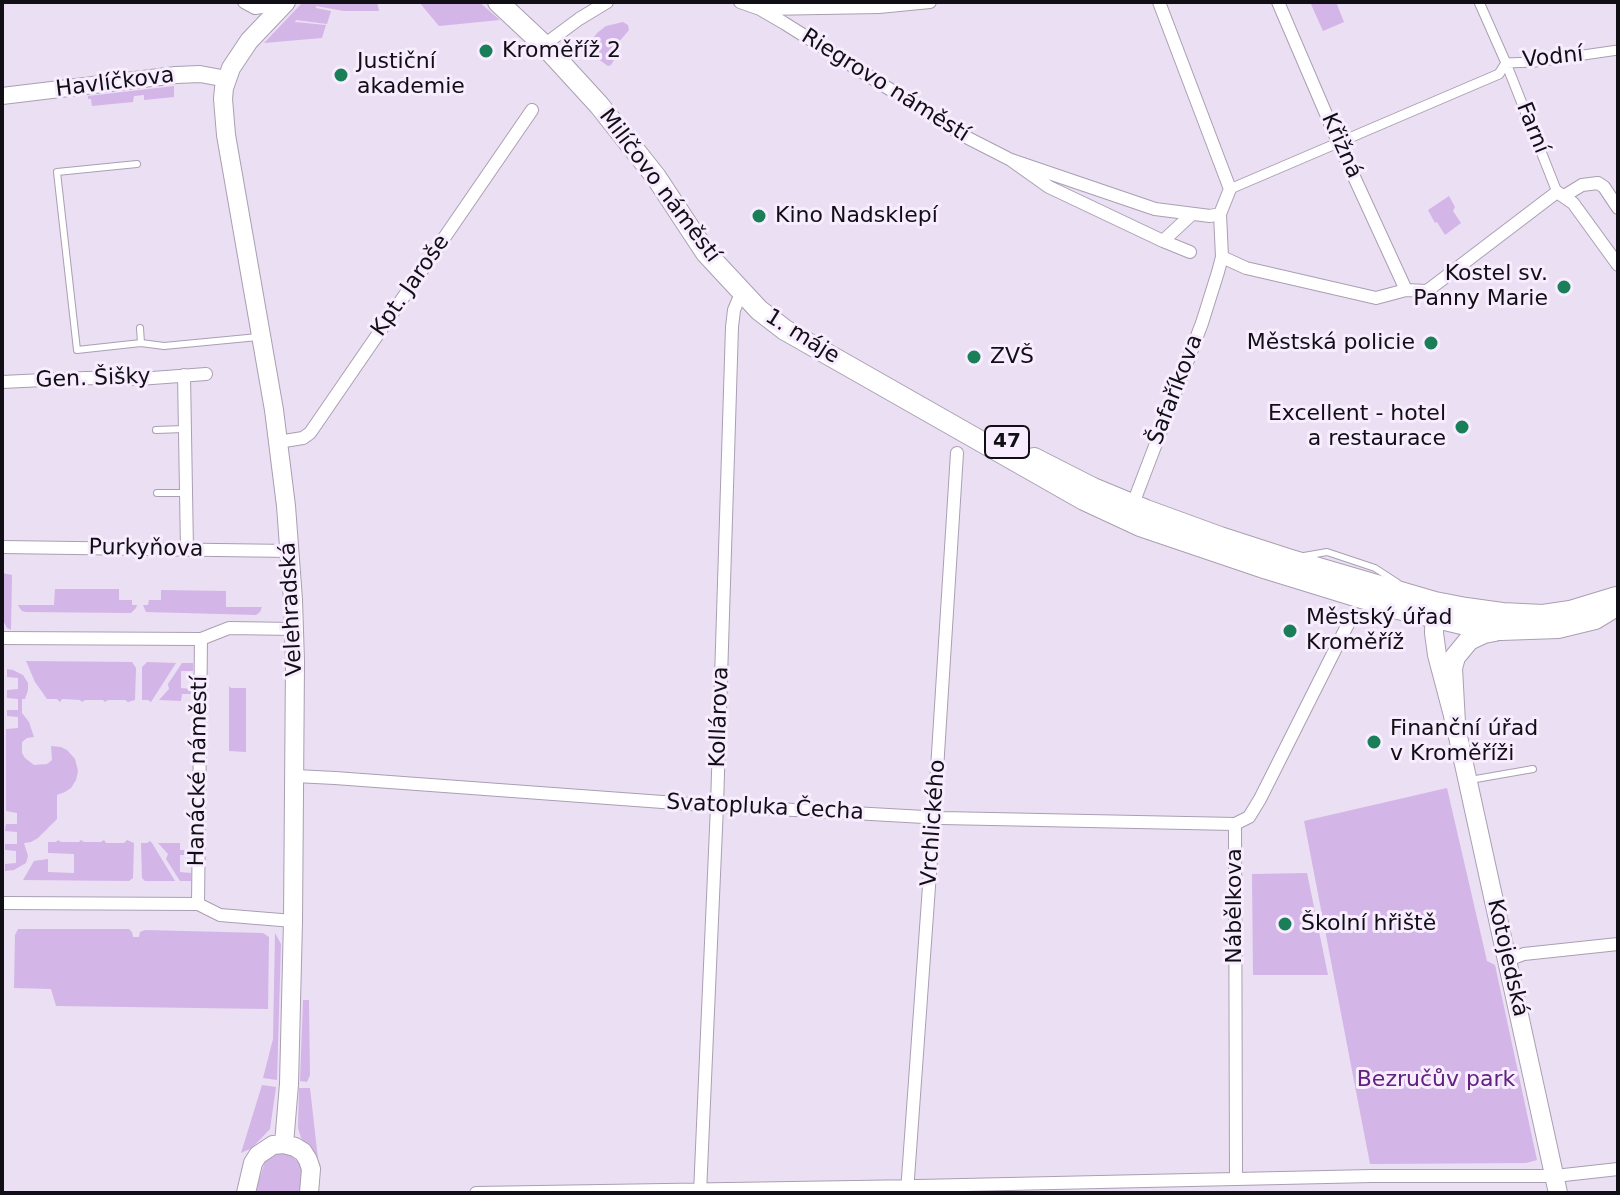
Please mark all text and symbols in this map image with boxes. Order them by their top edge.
street label: Riegrovo náměstí [796,24,974,148]
place label: Kroměříž 2 [502,38,621,64]
marker: Kroměříž 2 [477,42,495,60]
street label: Vodní [1521,42,1585,74]
place label: Justiční akademie [357,49,465,100]
street label: Havlíčkova [54,63,176,103]
marker: Justiční akademie [332,66,350,84]
street label: Farní [1510,99,1554,157]
street label: Milíčovo náměstí [593,104,725,268]
street label: Křižná [1315,109,1367,183]
place label: Kino Nadsklepí [775,203,938,229]
marker: Kino Nadsklepí [750,207,768,225]
street label: Kpt. Jaroše [366,230,456,342]
place label: Kostel sv. Panny Marie [1413,261,1548,312]
marker: Kostel sv. Panny Marie [1555,278,1573,296]
street label: 1. máje [760,304,844,370]
place label: Městská policie [1247,330,1415,356]
street label: Šafaříkova [1143,331,1209,449]
marker: Městská policie [1422,334,1440,352]
place label: ZVŠ [990,344,1034,370]
marker: ZVŠ [965,348,983,366]
street label: Gen. Šišky [35,364,151,394]
place label: Excellent - hotel a restaurace [1268,401,1446,452]
marker: Excellent - hotel a restaurace [1453,418,1471,436]
road number: 47 [985,426,1029,458]
street label: Purkyňova [88,535,204,563]
street label: Velehradská [275,541,309,677]
place label: Městský úřad Kroměříž [1306,605,1452,656]
marker: Městský úřad Kroměříž [1281,622,1299,640]
street label: Kollárova [705,666,735,768]
street label: Hanácké náměstí [184,675,214,867]
place label: Finanční úřad v Kroměříži [1390,716,1538,768]
marker: Finanční úřad v Kroměříži [1365,733,1383,751]
street label: Vrchlického [916,759,952,887]
street label: Svatopluka Čecha [666,790,864,826]
street label: Nábělkova [1222,848,1248,964]
street label: Kotojedská [1481,897,1533,1019]
place label: Školní hřiště [1301,911,1436,937]
marker: Školní hřiště [1276,915,1294,933]
park label: Bezručův park [1357,1067,1515,1093]

